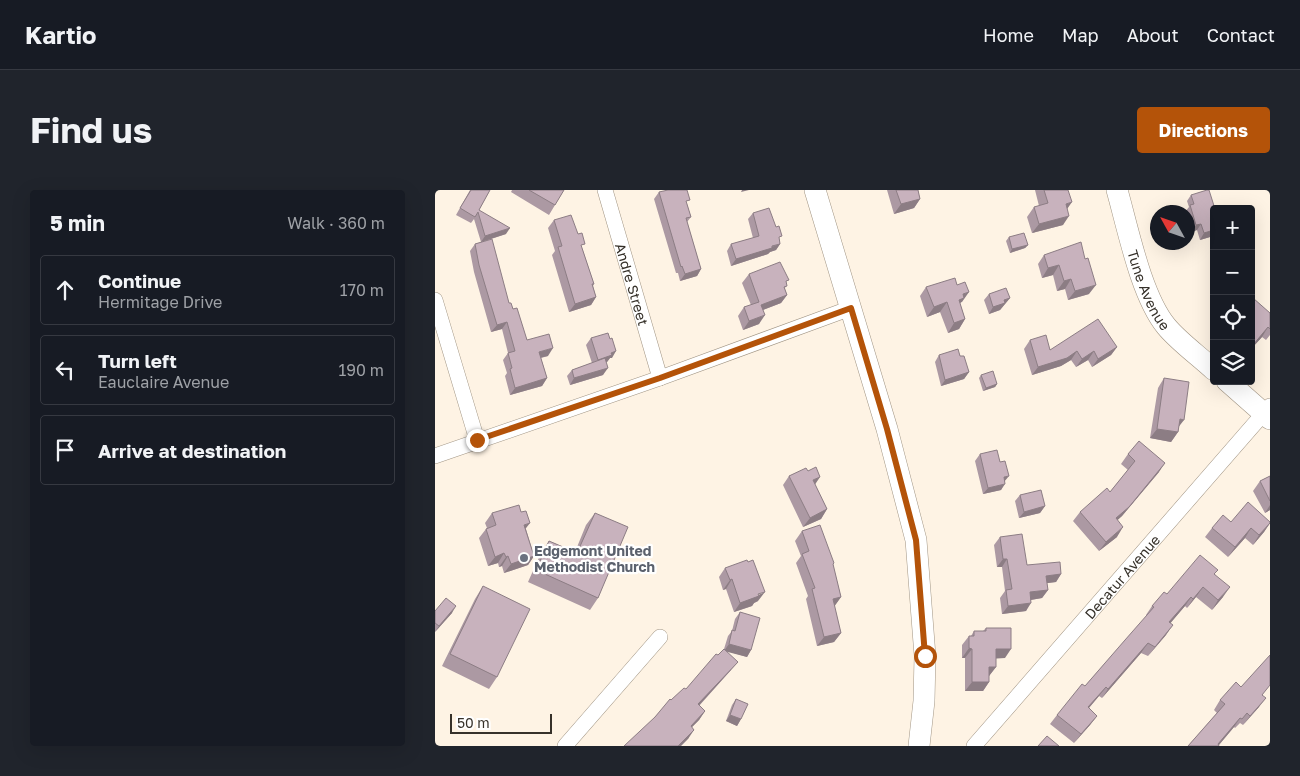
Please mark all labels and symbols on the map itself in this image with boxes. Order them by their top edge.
north arrow [1150,205,1195,250]
street label: Andre Street [612,241,653,327]
street label: Tune Avenue [1125,248,1174,333]
route end [466,429,489,452]
street label: Decatur Avenue [1081,531,1163,622]
place label: Edgemont United Methodist Church [534,542,655,575]
marker: Edgemont United Methodist Church [518,552,530,564]
route start [914,645,937,668]
scale bar [450,711,553,734]

